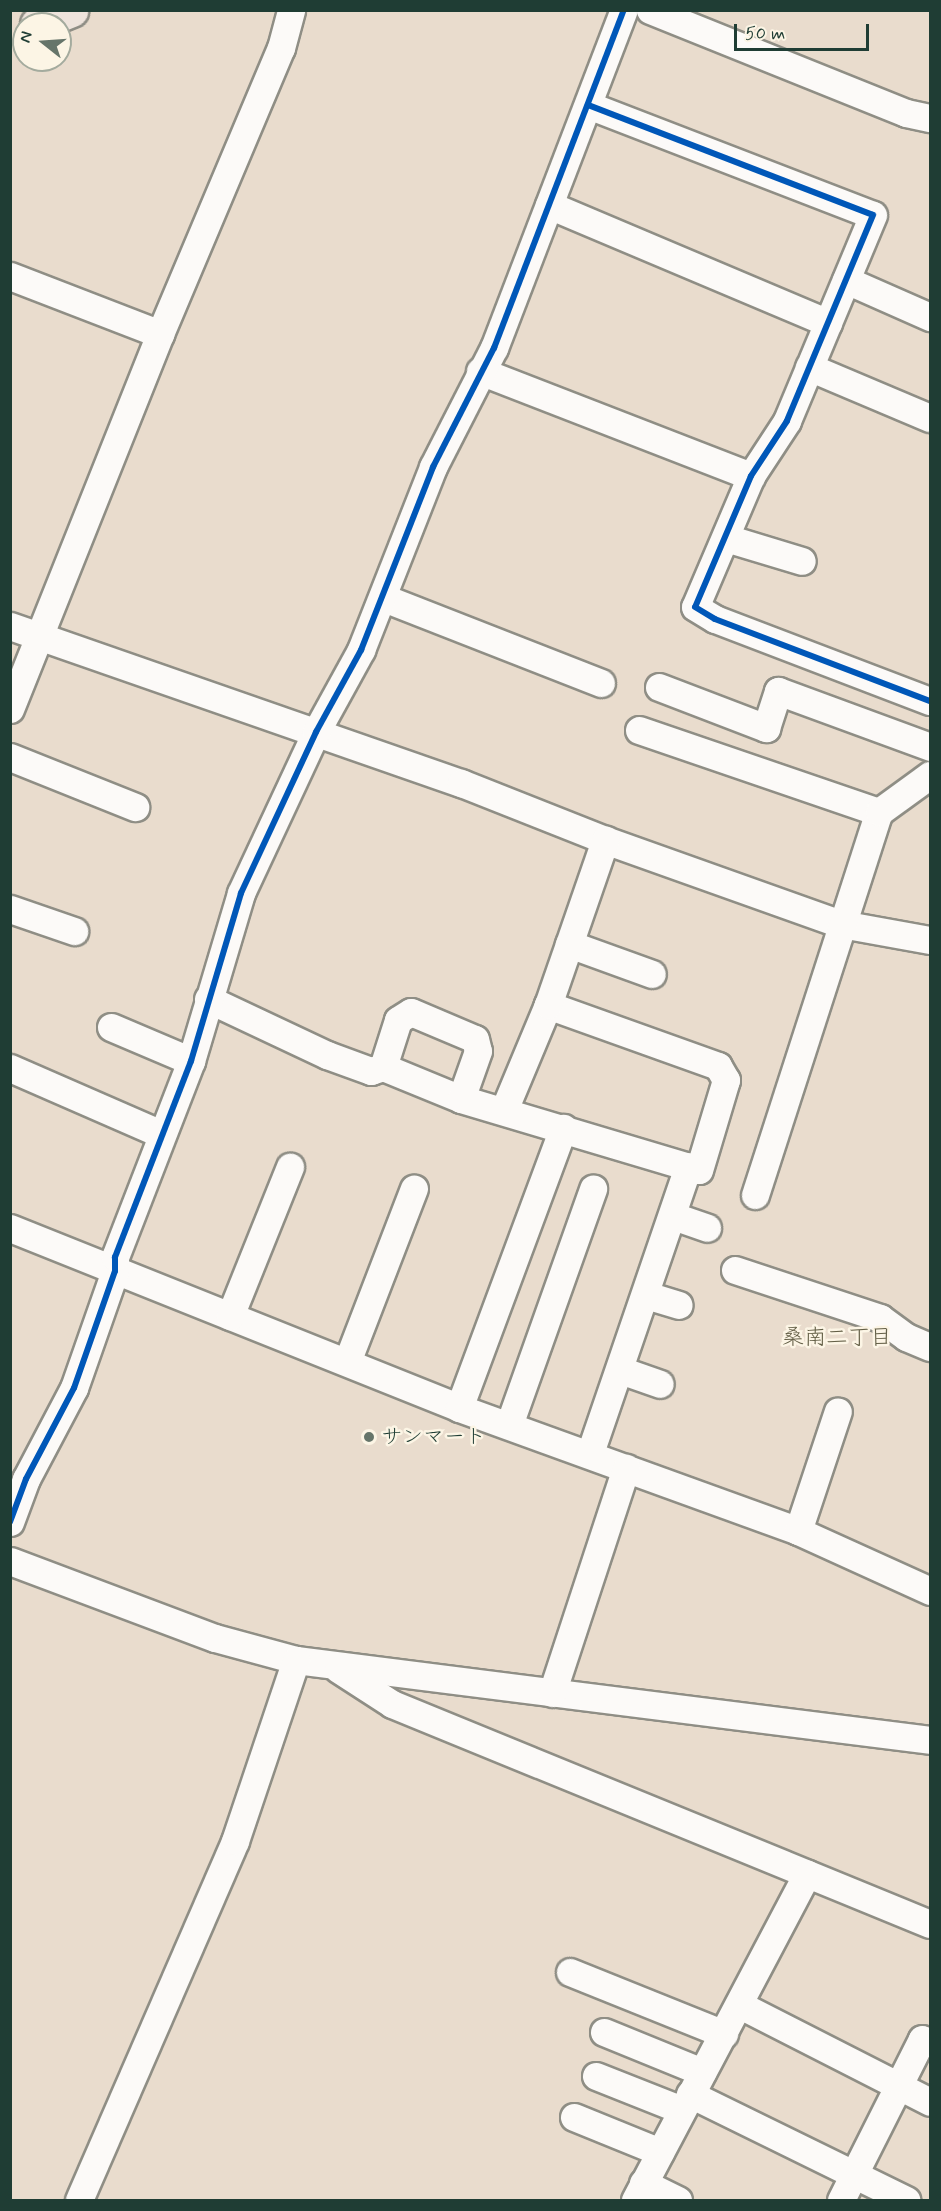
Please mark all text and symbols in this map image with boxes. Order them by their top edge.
north arrow [12,12,72,72]
scale bar [737,12,872,50]
text: 50 m [745,22,785,46]
text: N [15,29,38,45]
district label: 桑南二丁目 [782,1326,892,1352]
place label: サンマート [381,1424,486,1450]
marker: サンマート [362,1430,376,1444]

